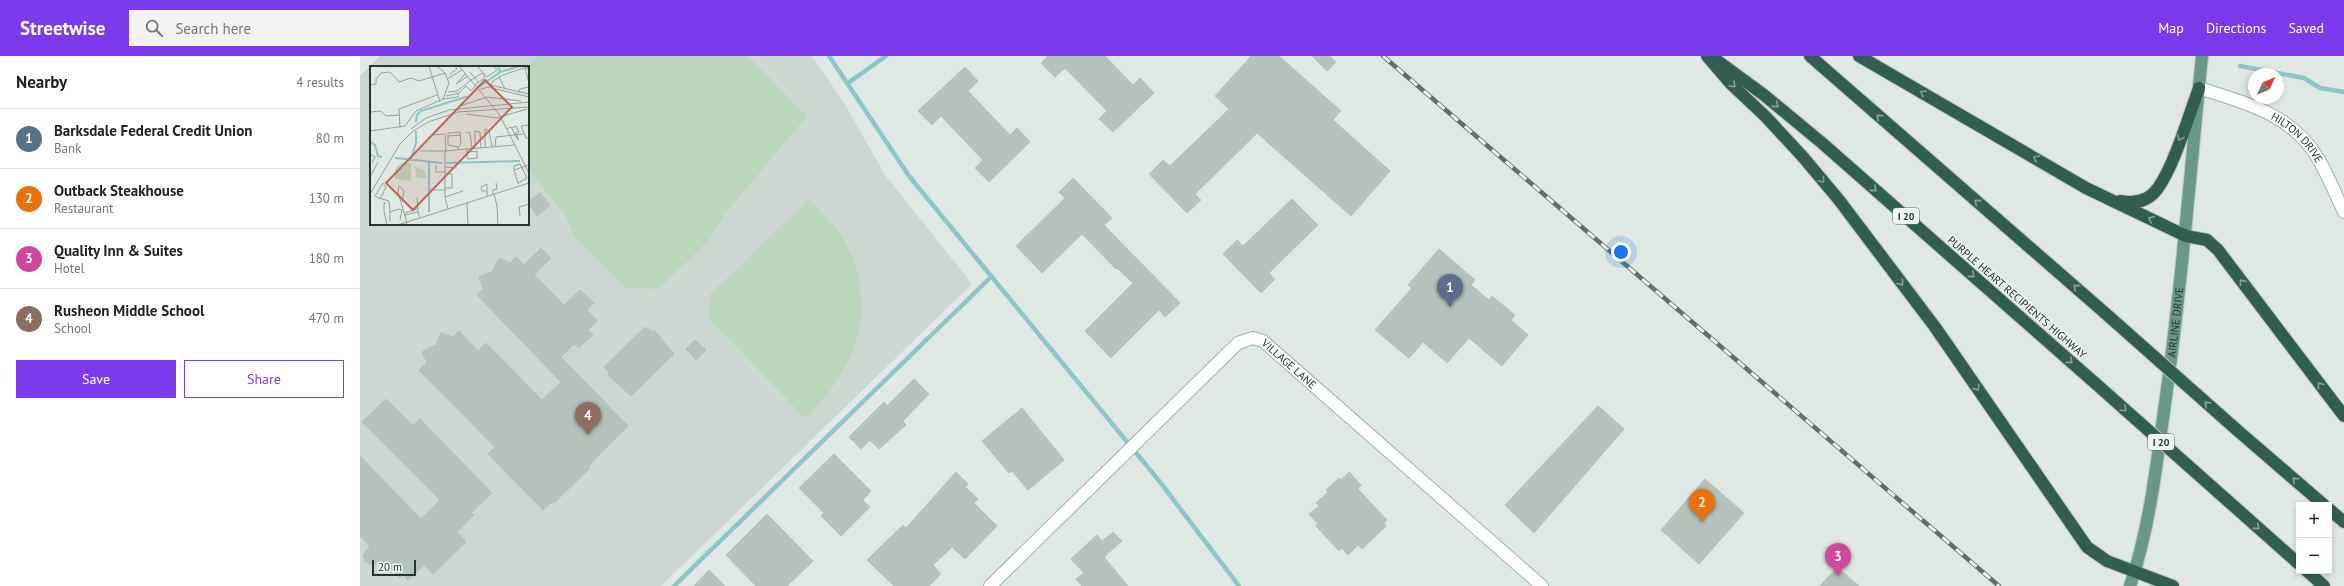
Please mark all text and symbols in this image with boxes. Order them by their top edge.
search box [129,10,409,46]
text: Streetwise [20,16,105,40]
icon: search [143,17,165,39]
text: Search here [175,19,251,38]
text: Map [2158,19,2184,37]
text: Directions [2206,19,2266,37]
text: Saved [2288,19,2324,37]
inset map [370,66,529,225]
north arrow [2248,68,2284,104]
text: Nearby [16,71,67,93]
text: 4 results [296,74,344,91]
one-way arrow [1728,81,1736,88]
one-way arrow [1920,91,1928,98]
one-way arrow [1771,100,1778,107]
street label: HILTON DRIVE [2269,109,2326,165]
one-way arrow [1877,114,1884,121]
text: Barksdale Federal Credit Union [54,121,252,140]
text: 1 [25,130,33,147]
text: 80 m [316,130,344,147]
one-way arrow [2176,134,2185,141]
text: Bank [54,140,81,157]
one-way arrow [2033,156,2040,163]
one-way arrow [1818,175,1825,182]
text: Outback Steakhouse [54,181,184,200]
one-way arrow [1870,184,1877,191]
text: 2 [25,190,33,207]
text: 130 m [309,190,344,207]
text: Restaurant [54,200,113,217]
one-way arrow [1975,200,1982,207]
road number: I 20 [1893,208,1919,224]
one-way arrow [2148,216,2155,224]
street label: PURPLE HEART RECIPIENTS HIGHWAY [1945,233,2090,362]
text: Quality Inn & Suites [54,241,183,260]
your location [1611,242,1631,262]
text: 3 [25,250,33,267]
text: 180 m [309,250,344,267]
text: Hotel [54,260,84,277]
one-way arrow [1967,270,1975,277]
pin: 1 [1437,274,1463,307]
one-way arrow [1897,278,1904,285]
one-way arrow [2240,279,2247,286]
one-way arrow [2073,285,2080,292]
street label: AIRLINE DRIVE [2164,286,2186,358]
text: Rusheon Middle School [54,301,204,320]
text: 4 [25,310,33,327]
text: 470 m [309,310,344,327]
text: School [54,320,92,337]
street label: VILLAGE LANE [1258,335,1319,392]
one-way arrow [2065,356,2072,363]
button: Save [16,360,176,398]
button: Share [184,360,344,398]
one-way arrow [2318,383,2325,390]
one-way arrow [1972,384,1979,391]
one-way arrow [2205,401,2212,408]
pin: 4 [575,402,601,435]
one-way arrow [2119,404,2127,412]
road number: I 20 [2148,434,2174,450]
one-way arrow [2292,477,2299,484]
pin: 2 [1689,489,1715,522]
map controls [2296,502,2332,574]
button: + [2296,502,2332,538]
one-way arrow [2252,522,2260,530]
button: − [2296,538,2332,574]
pin: 3 [1825,543,1851,576]
scale bar [372,558,416,577]
text: 20 m [378,560,402,574]

